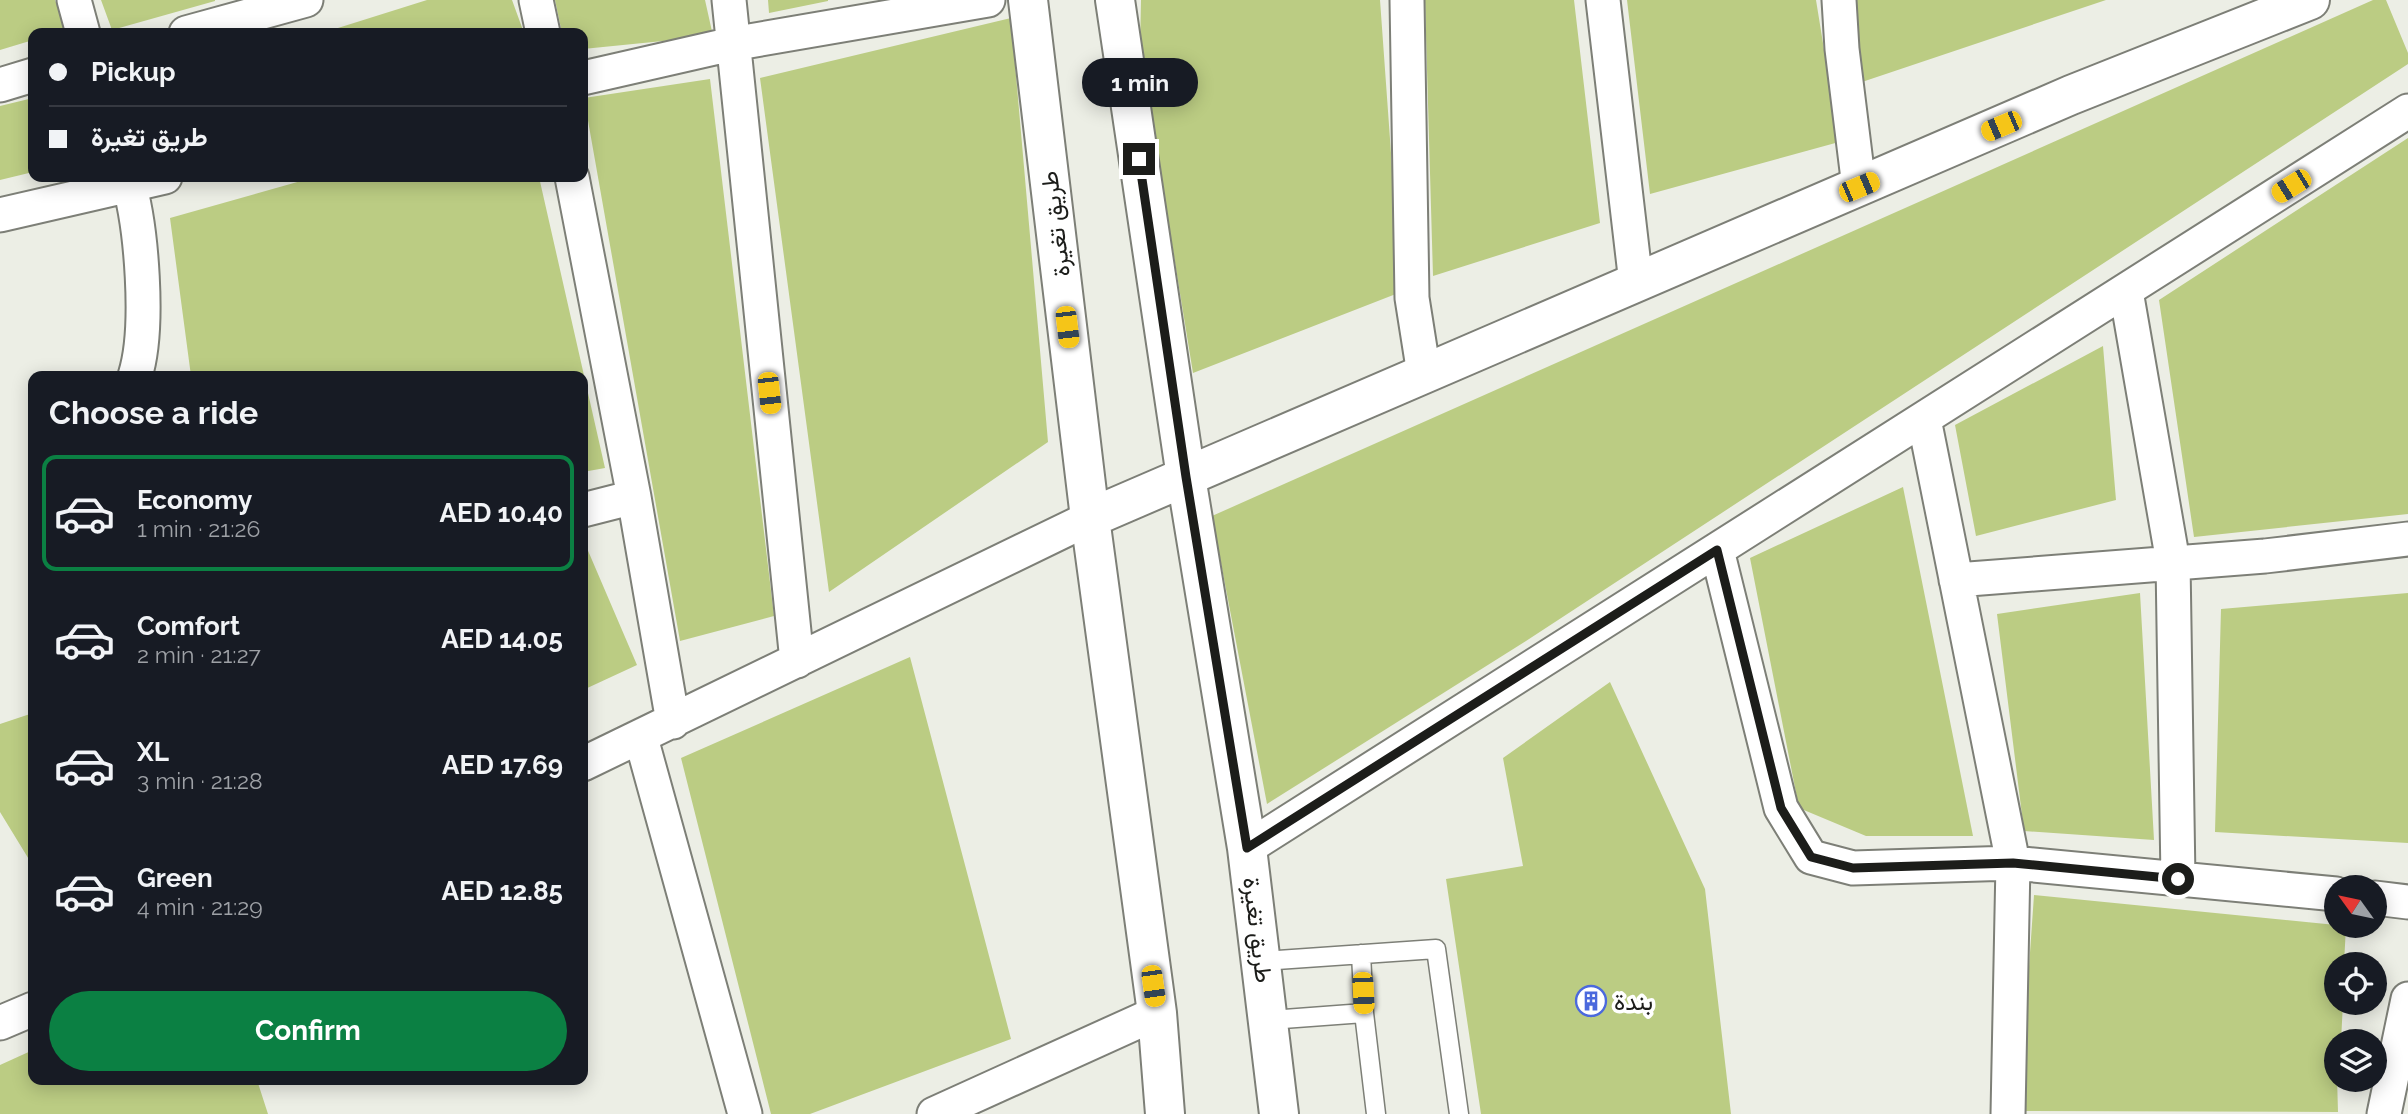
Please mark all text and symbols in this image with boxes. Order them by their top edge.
text: Pickup [91,57,176,87]
callout: 1 min [1081,58,1197,106]
text: 1 min [1111,69,1169,96]
car [1978,108,2025,144]
text: طريق تغيرة [91,122,208,152]
route end [1123,143,1155,175]
car [2268,166,2315,206]
street label: طريق تغيرة [1034,169,1077,278]
car [1836,169,1883,205]
car [1055,305,1080,349]
car [757,371,782,415]
text: Choose a ride [49,394,258,431]
icon: car [53,482,116,545]
text: Economy [137,485,252,515]
text: AED 10.40 [440,498,563,528]
text: 1 min · 21:26 [137,515,260,542]
icon: car [53,608,116,671]
text: Comfort [137,611,240,641]
text: AED 14.05 [441,624,563,654]
text: 2 min · 21:27 [137,641,261,668]
icon: car [53,734,116,797]
text: XL [137,737,169,767]
text: AED 17.69 [442,750,563,780]
text: 3 min · 21:28 [137,767,263,794]
icon: car [53,860,116,923]
text: Green [137,863,213,893]
route start [2162,863,2194,895]
north arrow [2324,875,2387,938]
map controls [2324,875,2387,1092]
text: AED 12.85 [442,876,563,906]
street label: طريق تغيرة [1236,876,1279,985]
text: 4 min · 21:29 [137,893,263,920]
button: locate [2324,952,2387,1015]
car [1140,964,1167,1008]
car [1352,971,1375,1015]
building icon: بندة [1574,984,1608,1018]
place label: بندة [1614,987,1653,1016]
button: Confirm [49,991,567,1071]
button: layers [2324,1029,2387,1092]

